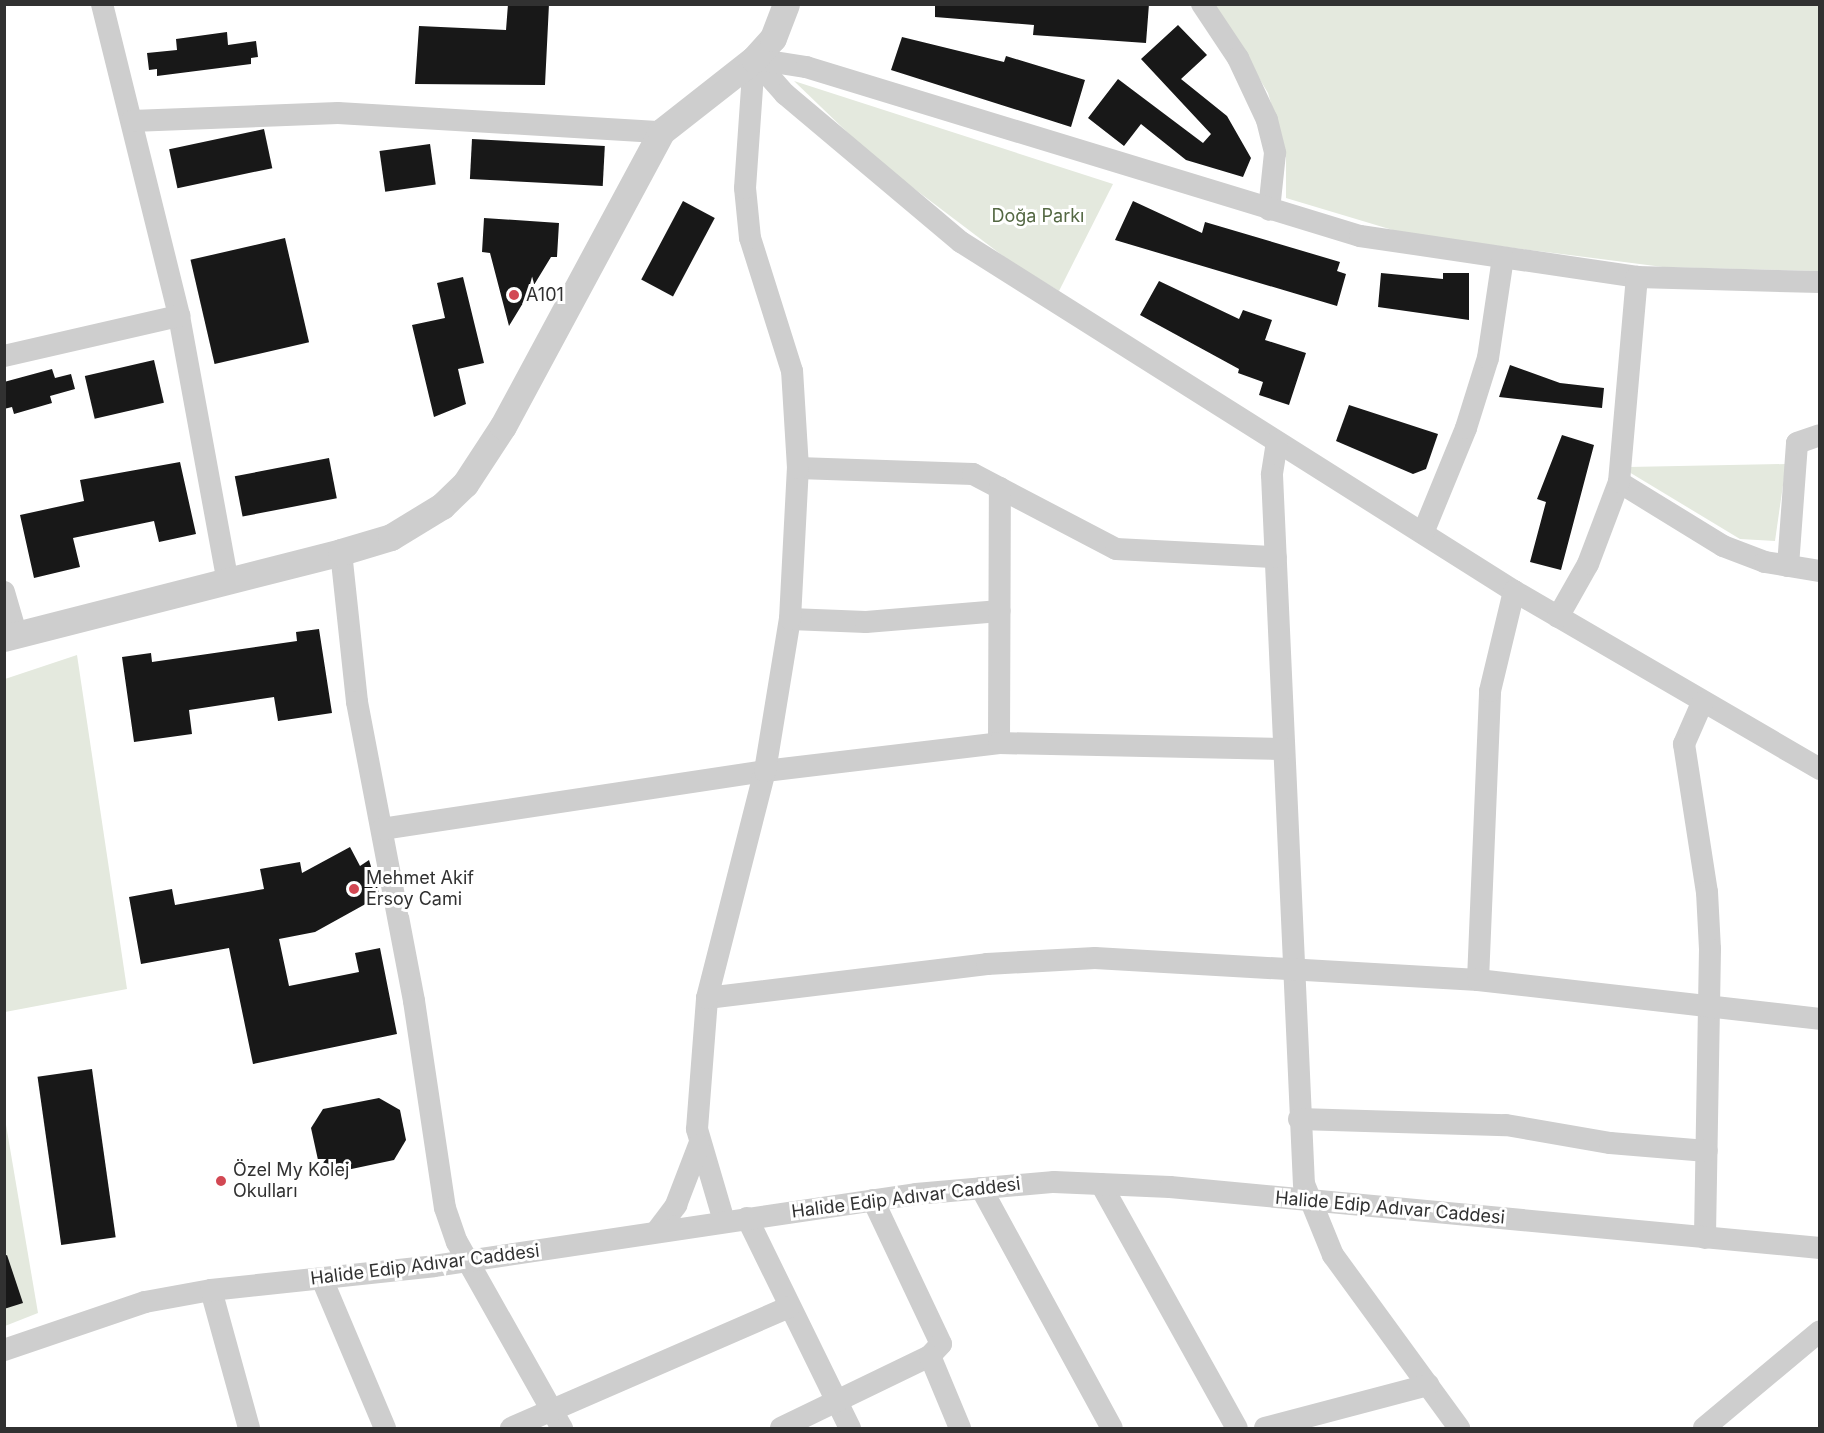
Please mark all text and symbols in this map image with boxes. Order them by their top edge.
park label: Doğa Parkı [992,205,1084,227]
place label: A101 [526,284,564,306]
marker: A101 [507,288,521,302]
place label: Mehmet Akif Ersoy Cami [366,868,474,910]
marker: Mehmet Akif Ersoy Cami [347,882,361,896]
place label: Özel My Kolej Okulları [233,1160,349,1202]
street label: Halide Edip Adıvar Caddesi [790,1173,1022,1223]
marker: Özel My Kolej Okulları [214,1174,228,1188]
street label: Halide Edip Adıvar Caddesi [1274,1187,1506,1229]
street label: Halide Edip Adıvar Caddesi [309,1240,541,1290]

